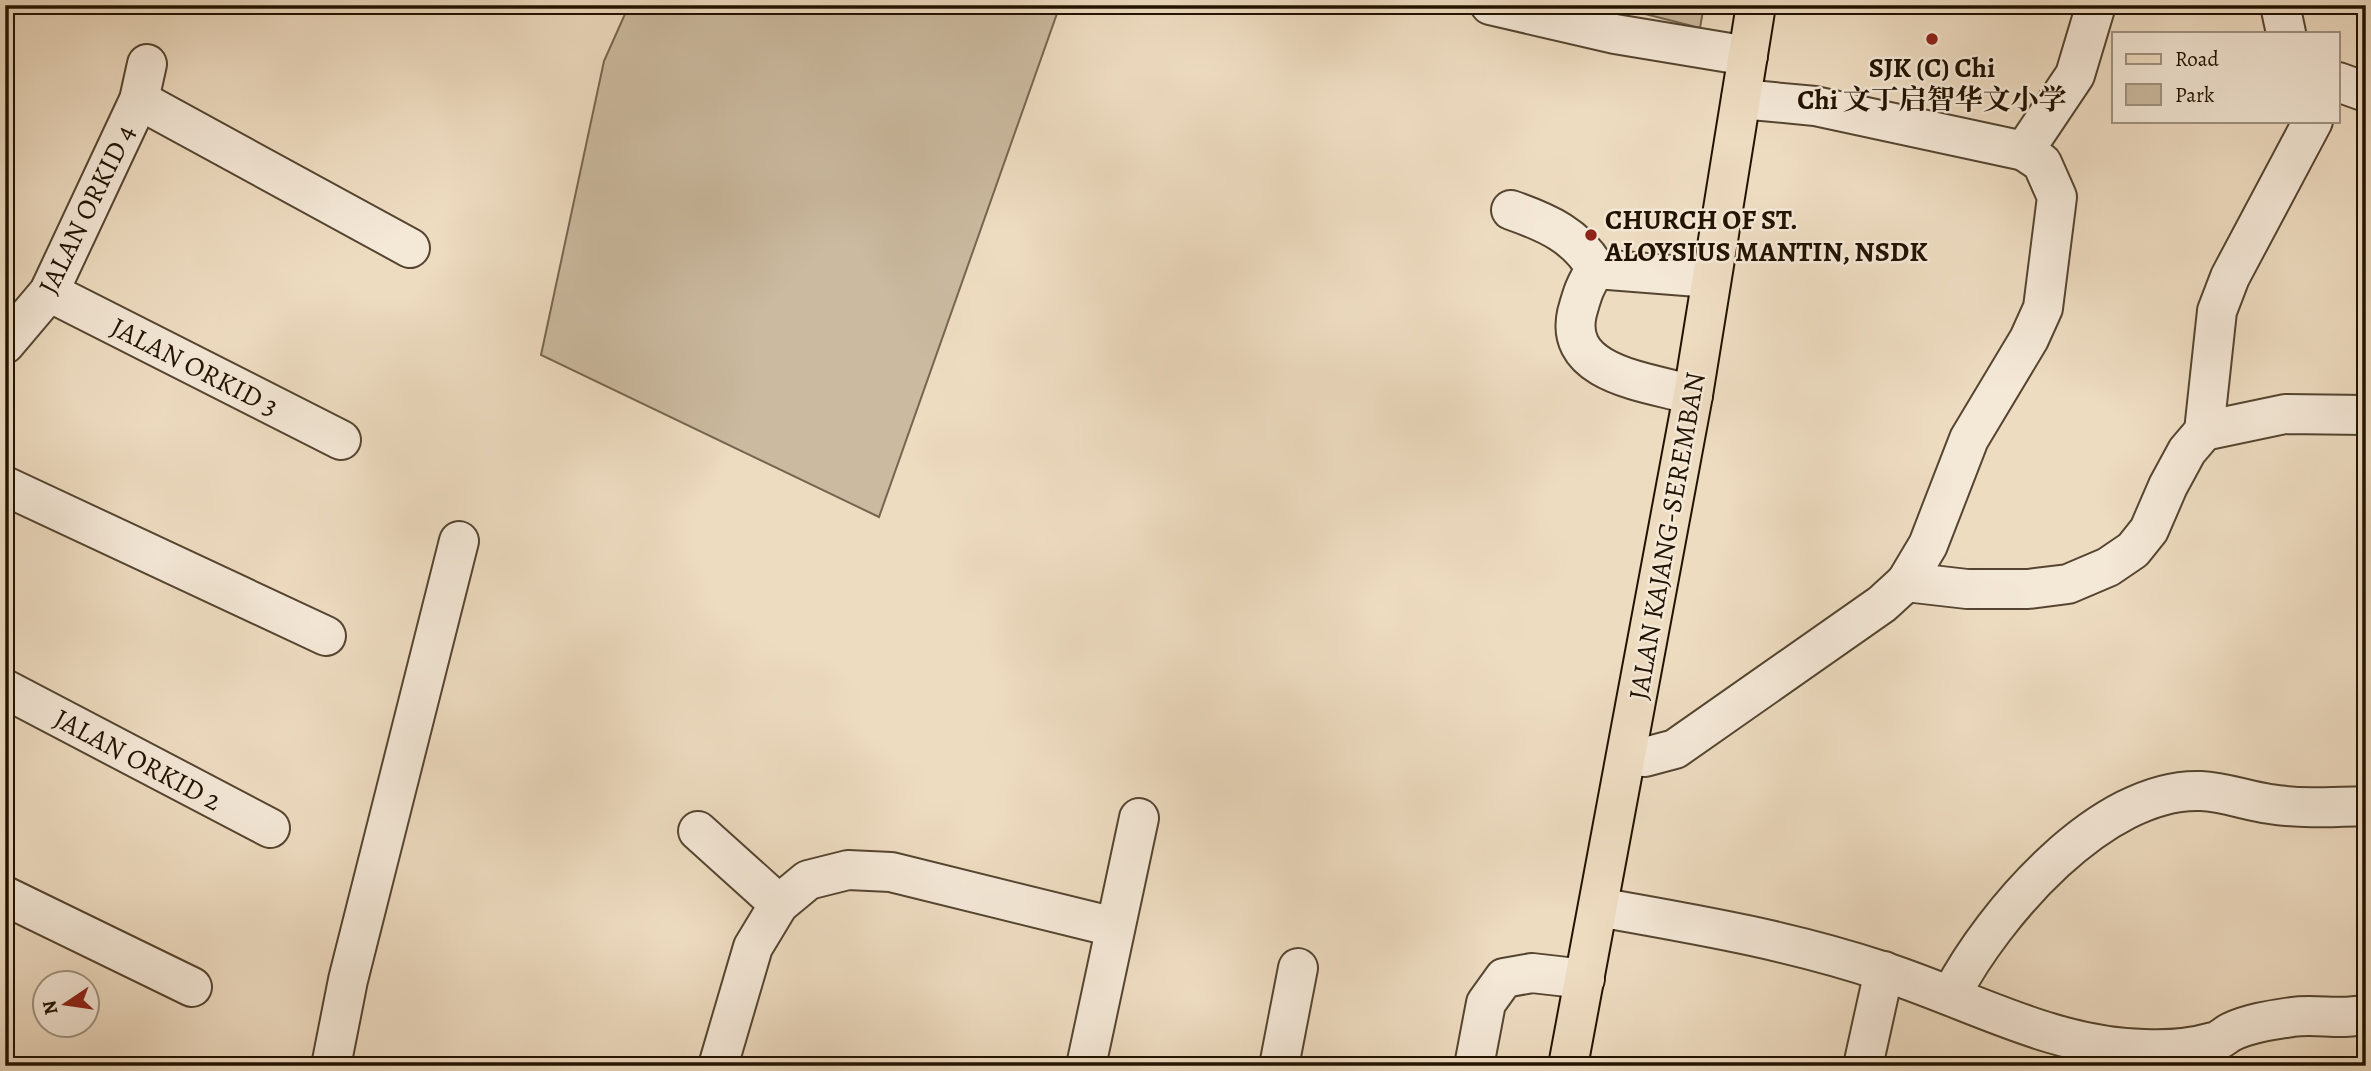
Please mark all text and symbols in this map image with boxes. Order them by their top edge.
marker: SJK (C) Chi Chi 文丁启智华文小学 [1924,31,1940,47]
legend [2112,32,2340,122]
text: Road [2175,45,2219,73]
place label: SJK (C) Chi Chi 文丁启智华文小学 [1797,49,2067,119]
text: Park [2175,81,2215,109]
street label: JALAN ORKID 4 [29,118,144,301]
place label: CHURCH OF ST. ALOYSIUS MANTIN, NSDK [1604,201,1928,271]
marker: CHURCH OF ST. ALOYSIUS MANTIN, NSDK [1583,227,1599,243]
street label: JALAN ORKID 3 [104,308,285,425]
street label: JALAN KAJANG-SEREMBAN [1619,369,1715,703]
street label: JALAN ORKID 2 [47,700,228,820]
north arrow [32,970,102,1040]
text: N [36,998,65,1017]

